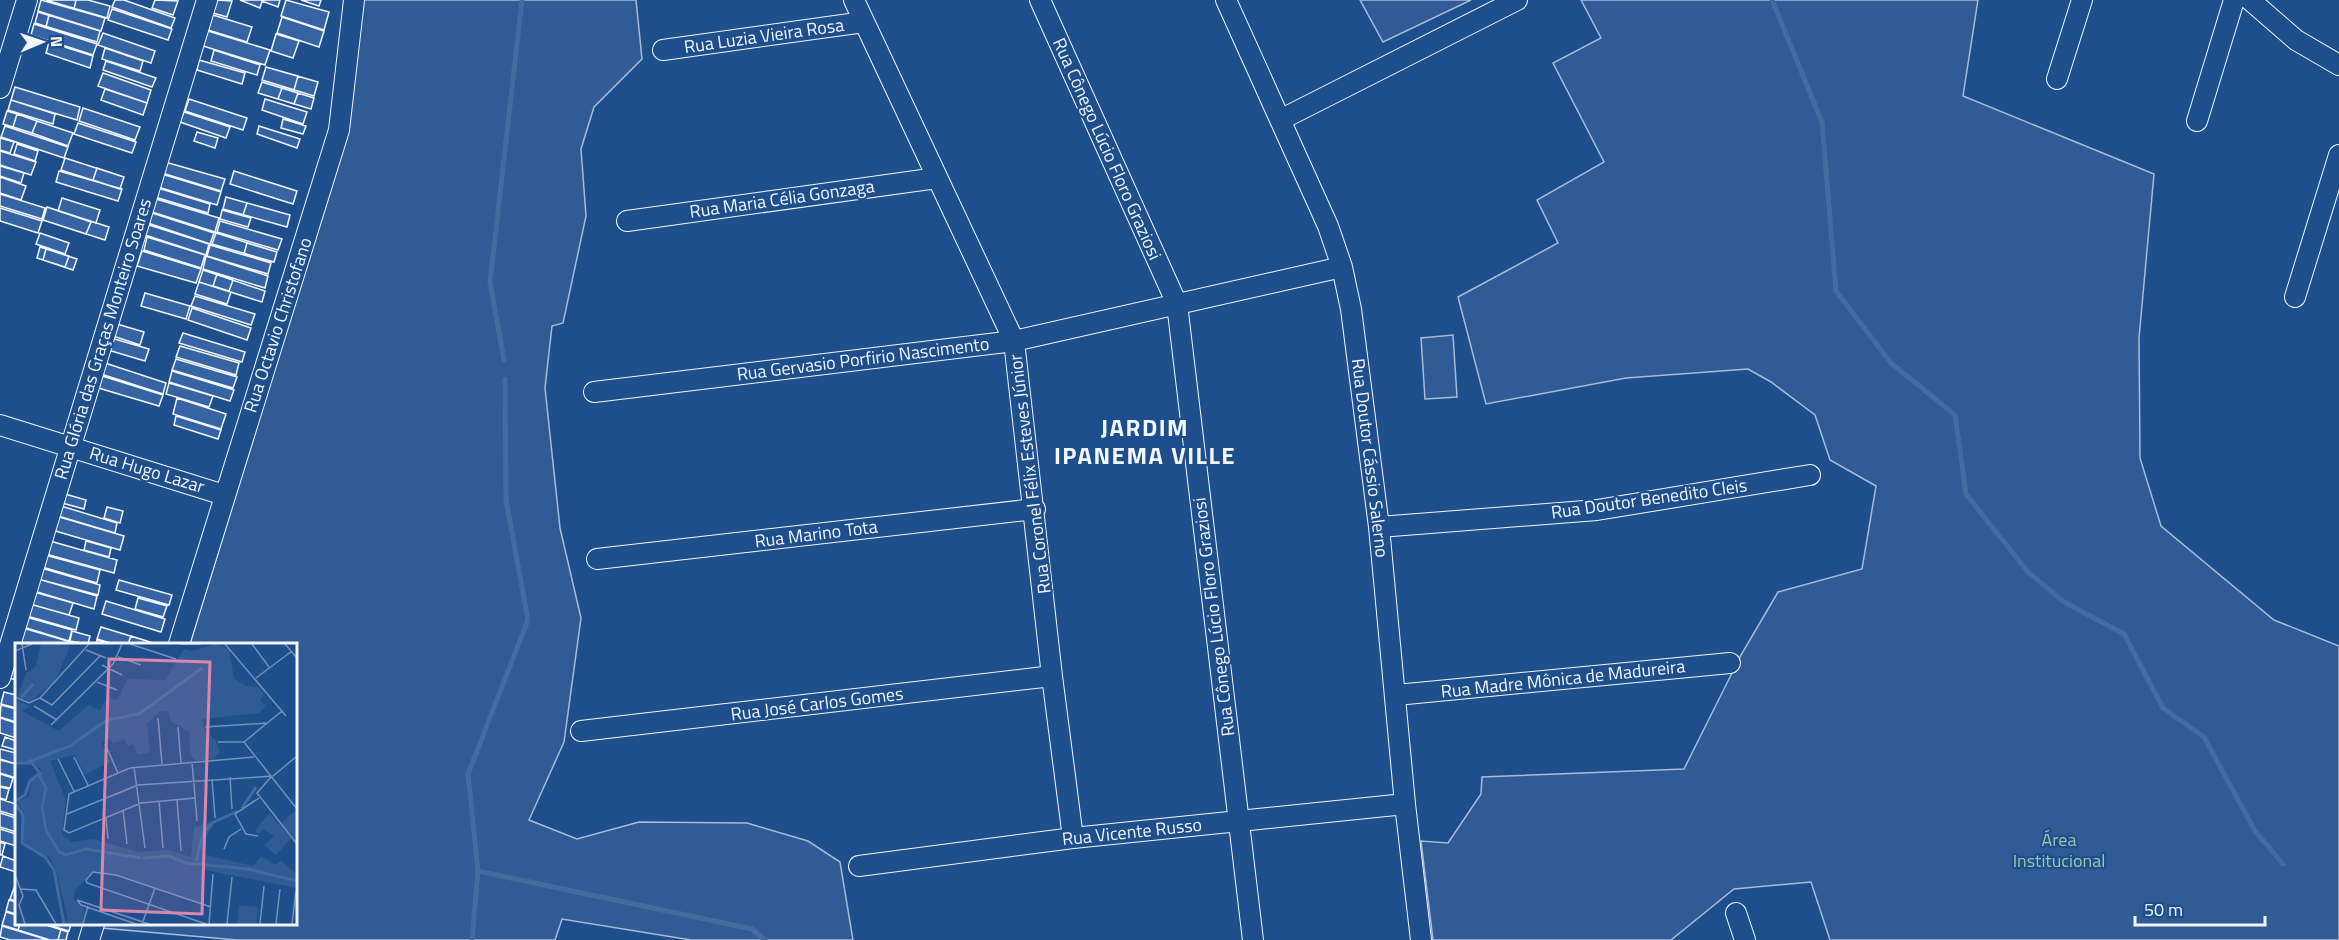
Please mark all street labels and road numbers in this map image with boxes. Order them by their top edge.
street label: Rua Luzia Vieira Rosa [682,11,846,60]
street label: Rua Cônego Lúcio Floro Graziosi [1046,33,1169,264]
street label: Rua Maria Célia Gonzaga [688,172,876,225]
street label: Rua Glória das Graças Monteiro Soares [47,195,158,483]
street label: Rua Octavio Christofano [236,234,319,416]
street label: Rua Gervasio Porfirio Nascimento [735,330,991,387]
street label: Rua Coronel Félix Esteves Júnior [1001,353,1058,595]
street label: Rua Doutor Cássio Salerno [1345,357,1396,559]
street label: Rua Hugo Lazar [86,439,208,500]
street label: Rua Doutor Benedito Cleis [1549,471,1749,526]
street label: Rua Cônego Lúcio Floro Graziosi [1185,496,1242,738]
street label: Rua Marino Tota [753,513,879,554]
street label: Rua Madre Mônica de Madureira [1439,652,1686,705]
street label: Rua José Carlos Gomes [729,680,905,727]
street label: Rua Vicente Russo [1061,811,1203,852]

